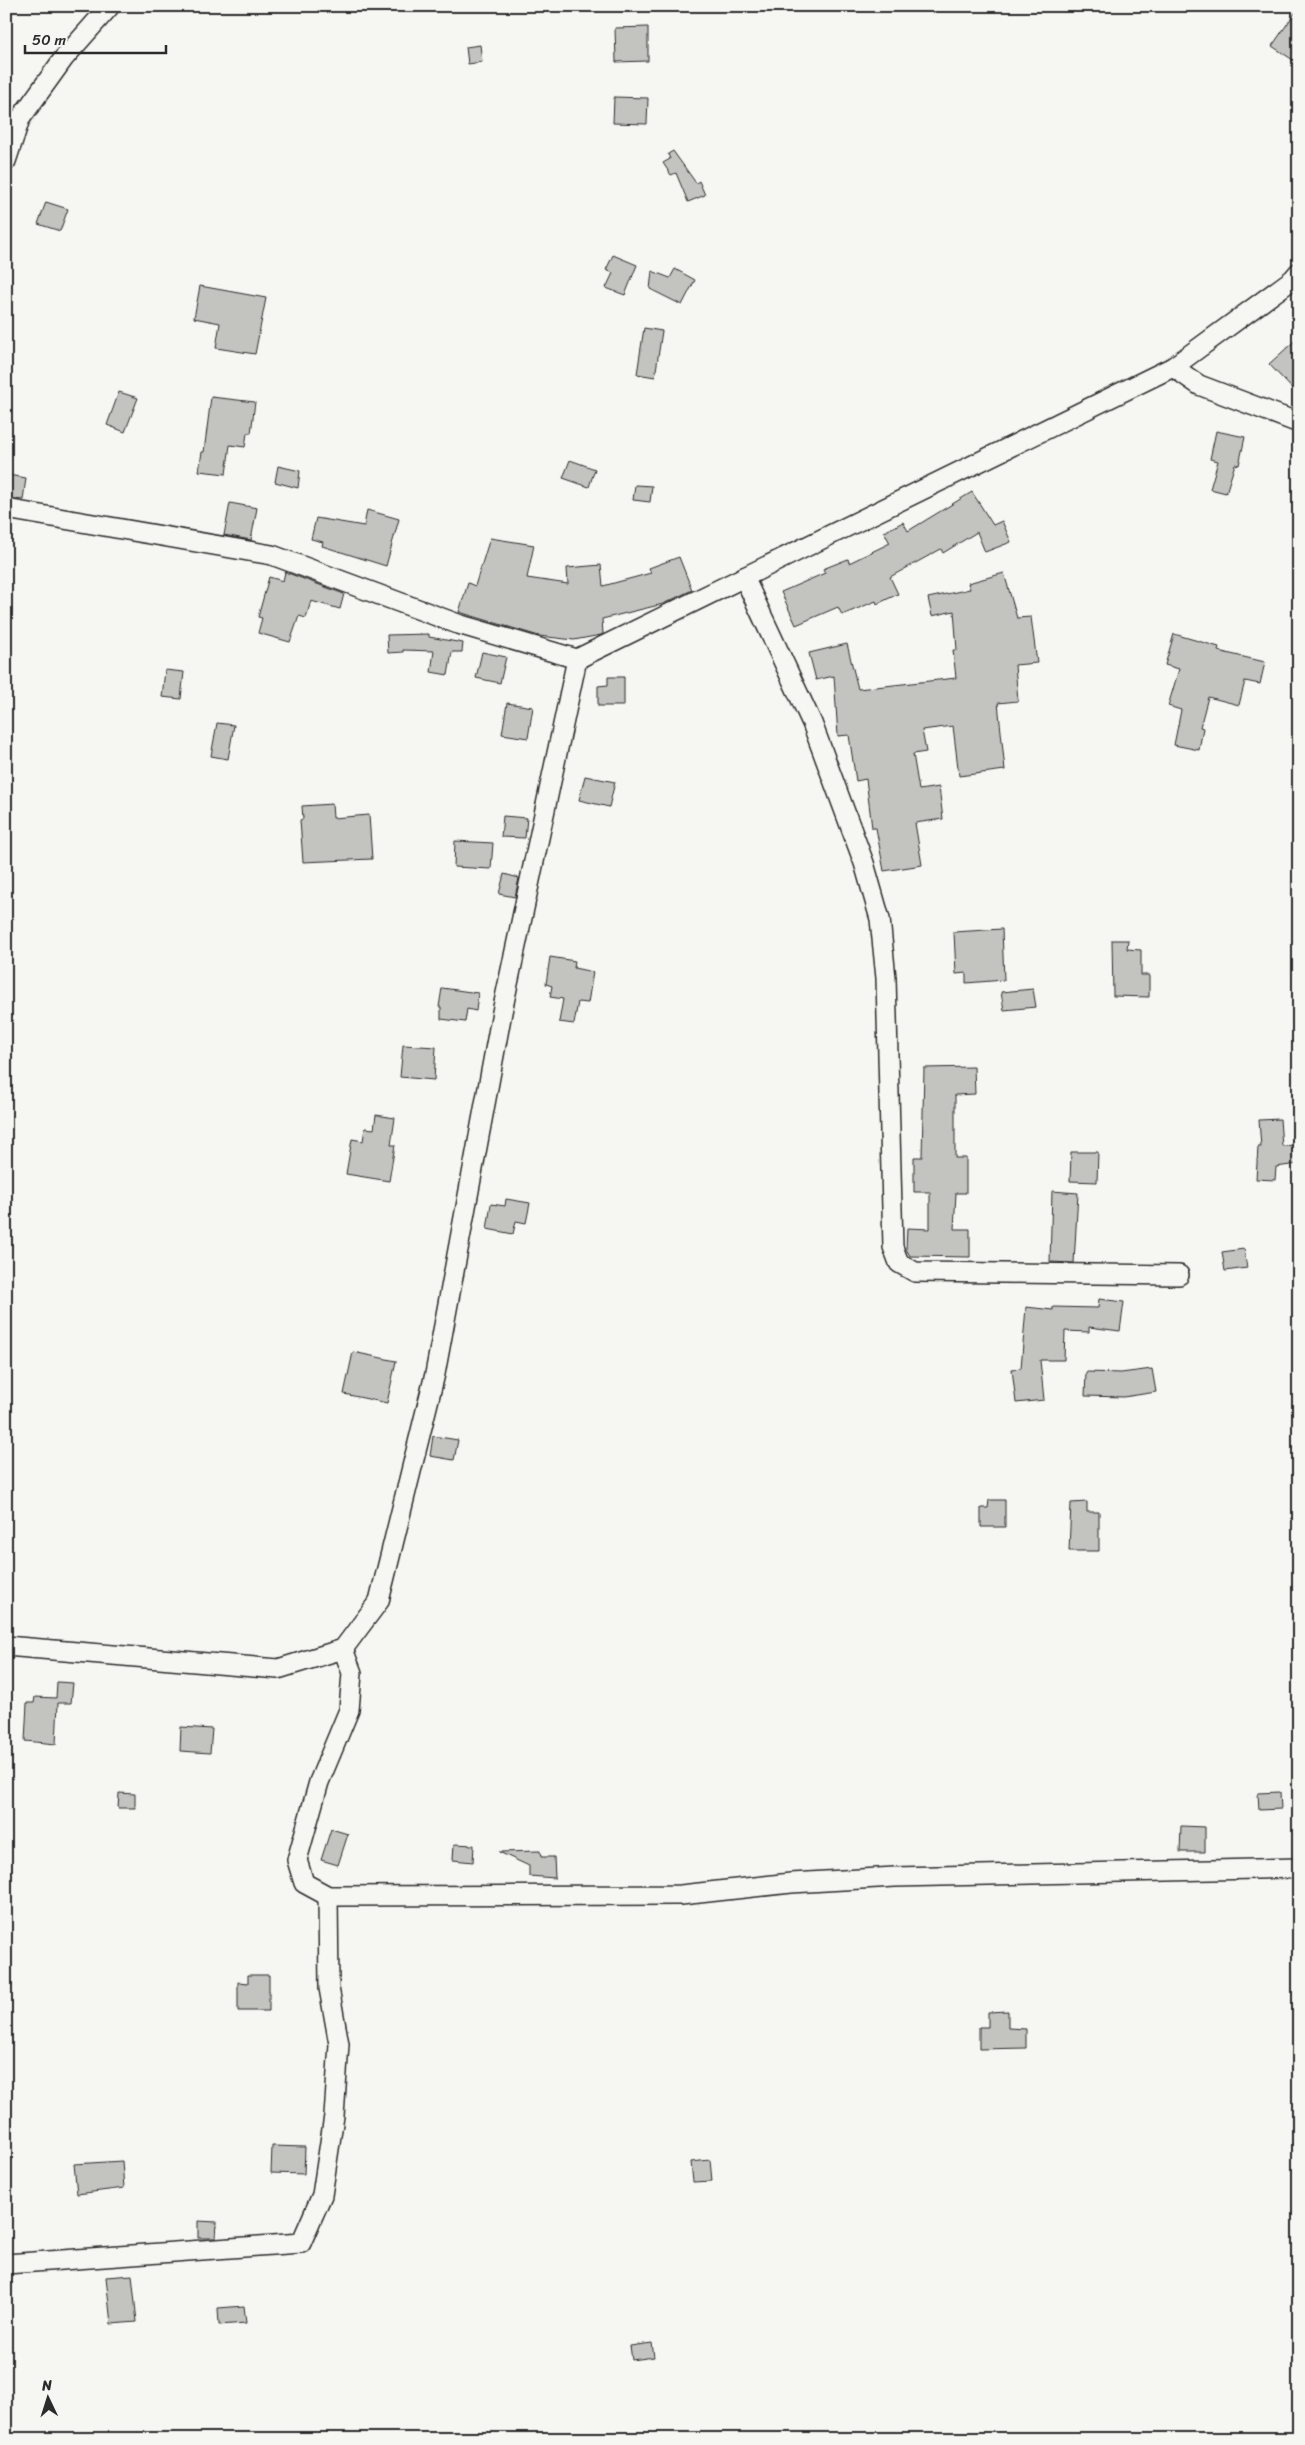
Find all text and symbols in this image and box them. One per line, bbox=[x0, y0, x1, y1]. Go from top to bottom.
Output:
scale bar bbox=[25, 22, 166, 54]
text: 50 m bbox=[32, 27, 67, 53]
north arrow bbox=[22, 2372, 72, 2422]
text: N bbox=[40, 2373, 53, 2398]

